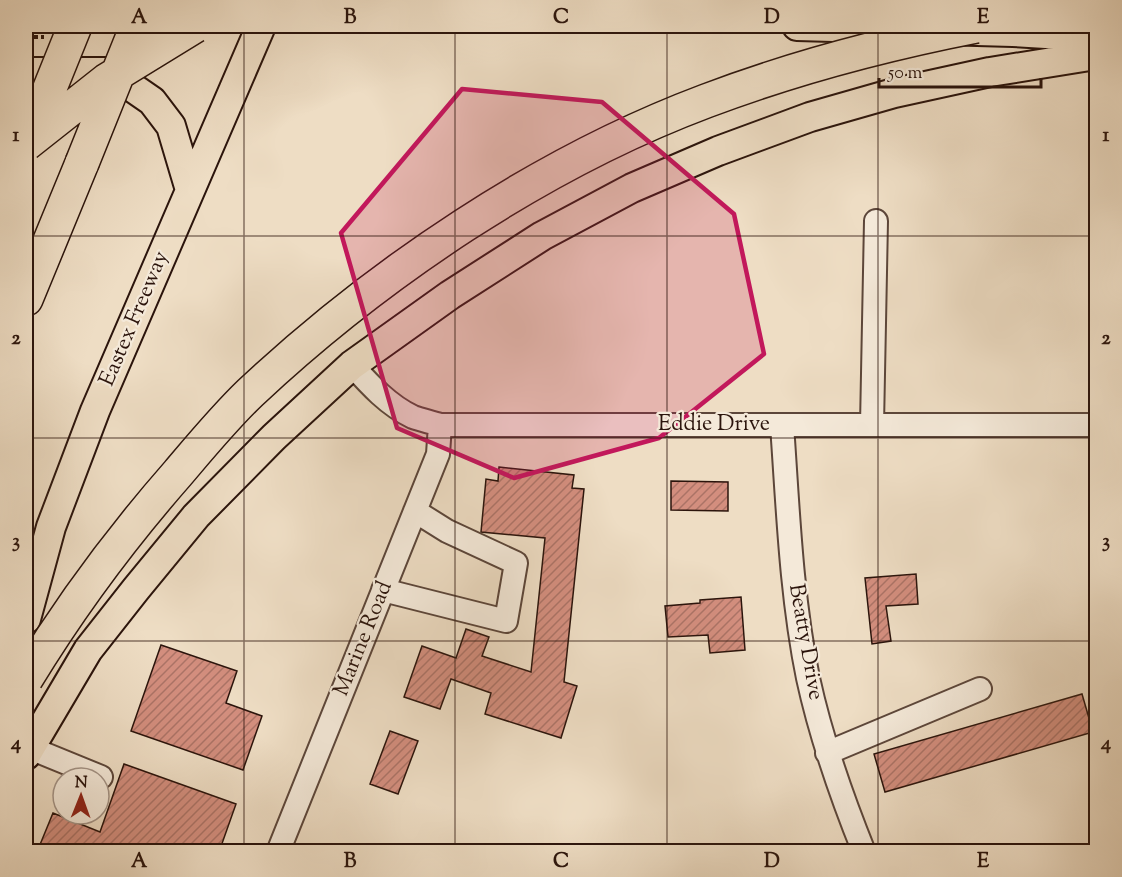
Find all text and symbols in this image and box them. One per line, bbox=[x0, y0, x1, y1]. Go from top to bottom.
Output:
text: A bbox=[131, 4, 148, 33]
text: B bbox=[344, 4, 357, 33]
text: C bbox=[553, 4, 569, 33]
text: D bbox=[764, 4, 780, 33]
text: E bbox=[977, 4, 990, 33]
scale bar bbox=[879, 51, 1041, 89]
text: 50 m bbox=[887, 61, 923, 87]
text: 1 bbox=[13, 122, 20, 151]
text: 1 bbox=[1103, 122, 1110, 151]
street label: Eastex Freeway bbox=[92, 246, 178, 391]
text: 2 bbox=[11, 325, 21, 354]
text: 2 bbox=[1101, 325, 1111, 354]
street label: Eddie Drive bbox=[658, 409, 770, 441]
text: 3 bbox=[12, 528, 20, 557]
text: 3 bbox=[1102, 528, 1110, 557]
street label: Marine Road bbox=[326, 577, 402, 701]
street label: Beatty Drive bbox=[779, 581, 831, 703]
text: 4 bbox=[10, 730, 21, 759]
text: 4 bbox=[1100, 730, 1111, 759]
north arrow bbox=[51, 766, 111, 826]
text: N bbox=[75, 772, 88, 795]
text: A bbox=[131, 848, 148, 877]
text: B bbox=[344, 848, 357, 877]
text: C bbox=[553, 848, 569, 877]
text: D bbox=[764, 848, 780, 877]
text: E bbox=[977, 848, 990, 877]

